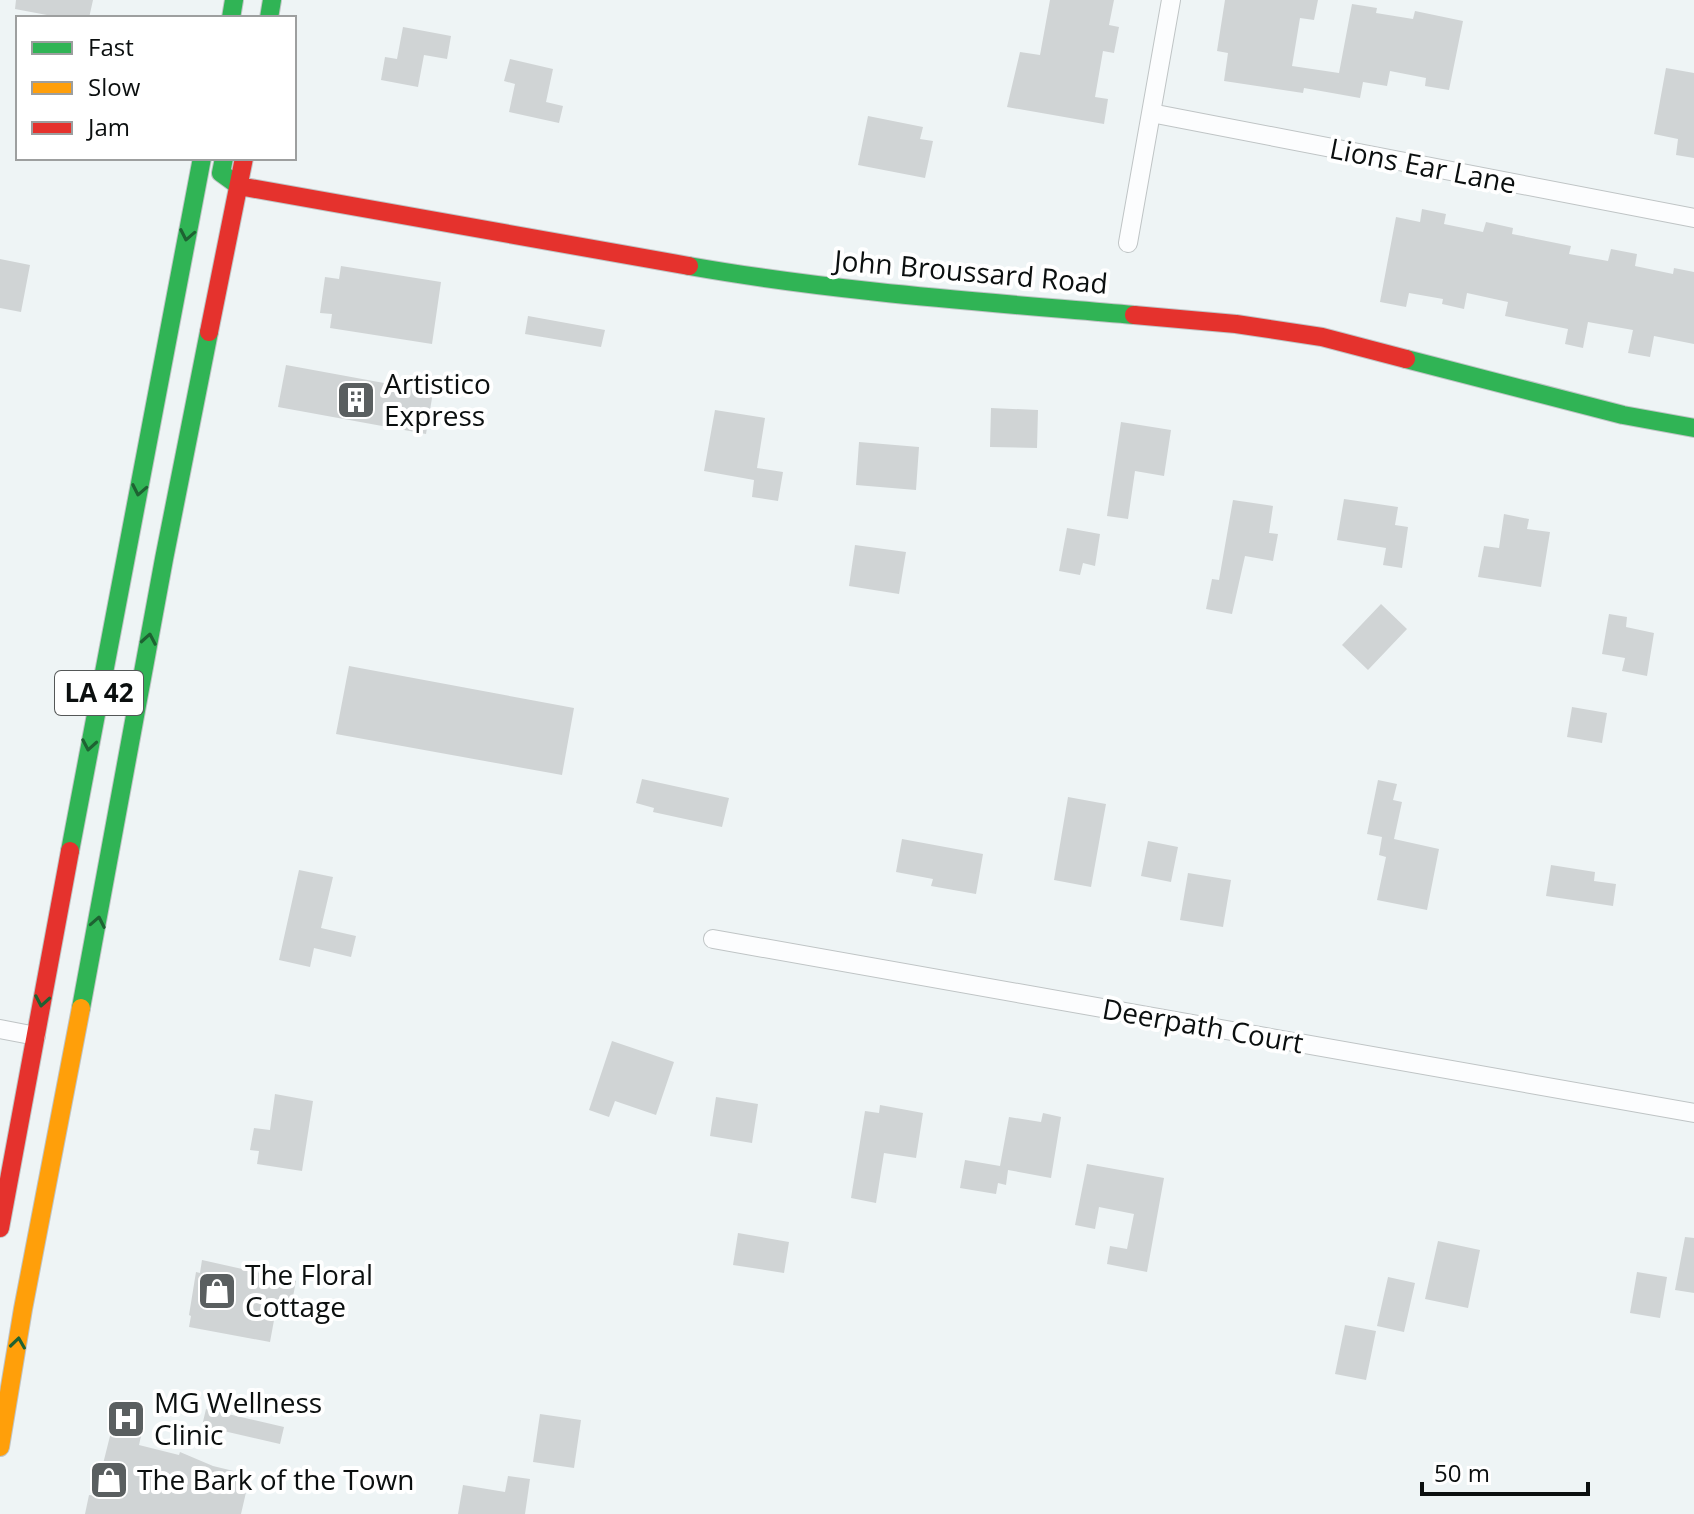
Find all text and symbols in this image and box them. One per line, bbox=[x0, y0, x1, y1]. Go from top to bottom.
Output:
legend bbox=[16, 16, 296, 160]
text: Fast bbox=[88, 30, 134, 63]
text: Slow bbox=[88, 70, 141, 103]
text: Jam bbox=[86, 110, 130, 143]
street label: Lions Ear Lane bbox=[1327, 128, 1520, 202]
one-way arrow bbox=[180, 228, 197, 241]
street label: John Broussard Road bbox=[830, 240, 1109, 302]
place label: Artistico Express bbox=[384, 364, 491, 434]
building icon: Artistico Express bbox=[335, 379, 377, 421]
one-way arrow bbox=[131, 483, 148, 497]
one-way arrow bbox=[140, 632, 157, 646]
road number: LA 42 bbox=[55, 671, 143, 715]
one-way arrow bbox=[82, 738, 99, 752]
one-way arrow bbox=[89, 916, 106, 929]
street label: Deerpath Court bbox=[1100, 989, 1307, 1061]
one-way arrow bbox=[35, 994, 52, 1008]
place label: The Floral Cottage bbox=[245, 1255, 373, 1325]
shop icon: The Floral Cottage bbox=[196, 1270, 238, 1312]
one-way arrow bbox=[9, 1336, 26, 1350]
place label: MG Wellness Clinic bbox=[154, 1383, 322, 1453]
hospital icon: MG Wellness Clinic bbox=[105, 1398, 147, 1440]
scale bar bbox=[1422, 1446, 1588, 1496]
text: 50 m bbox=[1434, 1456, 1490, 1489]
shop icon: The Bark of the Town bbox=[88, 1459, 130, 1501]
place label: The Bark of the Town bbox=[137, 1460, 414, 1498]

